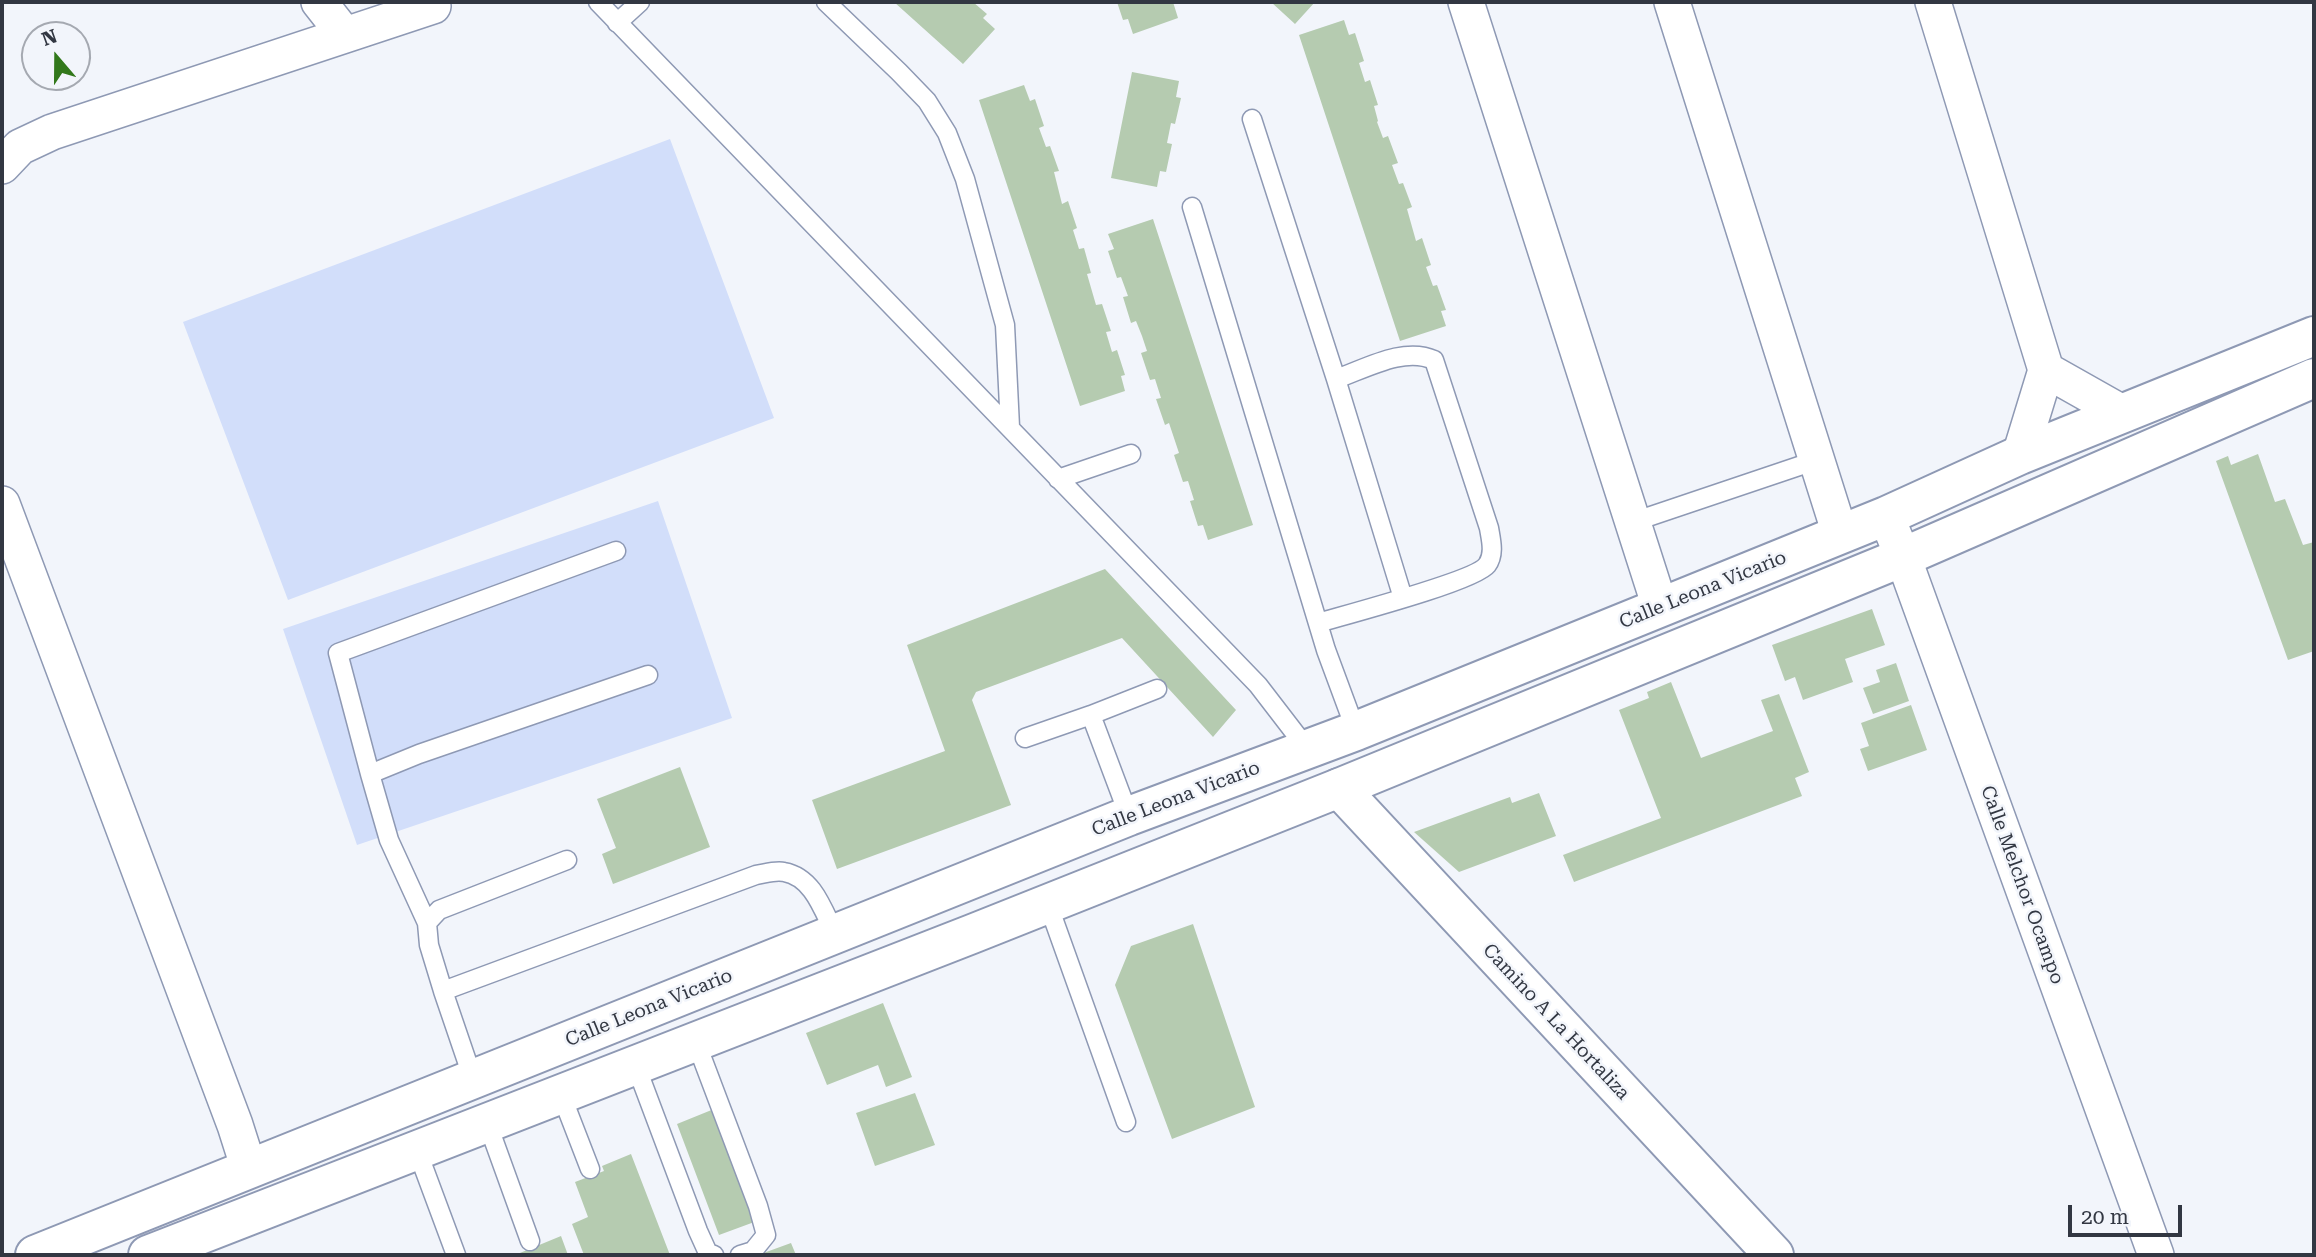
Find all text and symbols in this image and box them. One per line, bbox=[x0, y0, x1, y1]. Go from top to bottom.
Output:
north arrow bbox=[21, 21, 91, 91]
text: N bbox=[39, 24, 60, 51]
street label: Calle Leona Vicario bbox=[1616, 546, 1790, 634]
street label: Calle Leona Vicario bbox=[1089, 756, 1263, 842]
street label: Calle Melchor Ocampo bbox=[1975, 783, 2069, 987]
street label: Camino A La Hortaliza bbox=[1478, 939, 1634, 1105]
street label: Calle Leona Vicario bbox=[562, 964, 736, 1052]
scale bar bbox=[2071, 1190, 2185, 1234]
text: 20 m bbox=[2081, 1205, 2129, 1229]

